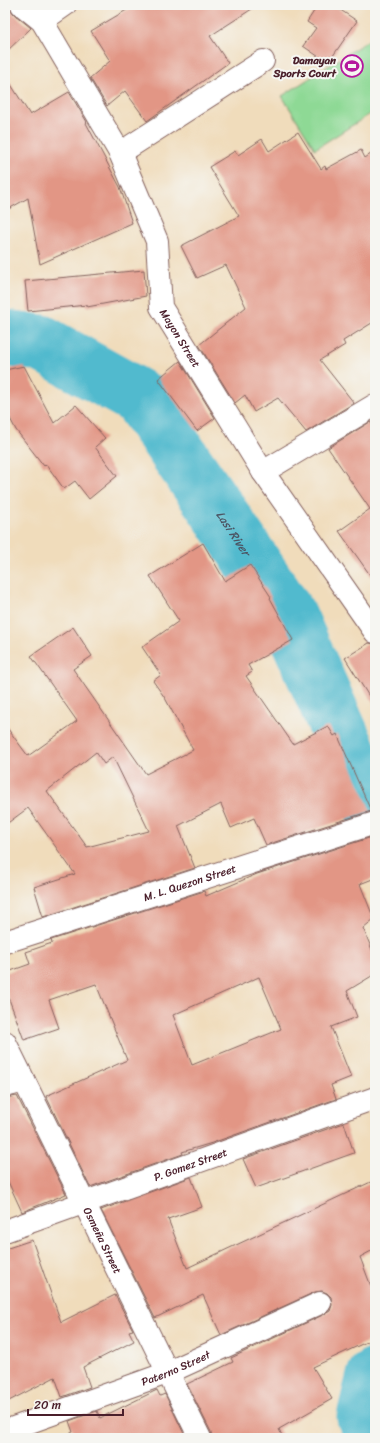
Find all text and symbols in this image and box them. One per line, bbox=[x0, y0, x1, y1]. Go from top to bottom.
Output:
place label: Damayan Sports Court bbox=[273, 51, 338, 83]
sports icon: Damayan Sports Court bbox=[339, 53, 365, 79]
street label: Mayon Street bbox=[155, 305, 206, 371]
water label: Lasi River bbox=[210, 506, 258, 562]
street label: M. L. Quezon Street bbox=[141, 859, 239, 906]
street label: P. Gomez Street bbox=[151, 1142, 230, 1186]
street label: Osmeña Street bbox=[78, 1204, 127, 1277]
street label: Paterno Street bbox=[139, 1345, 214, 1391]
scale bar bbox=[28, 1391, 123, 1417]
text: 20 m bbox=[34, 1394, 61, 1416]

